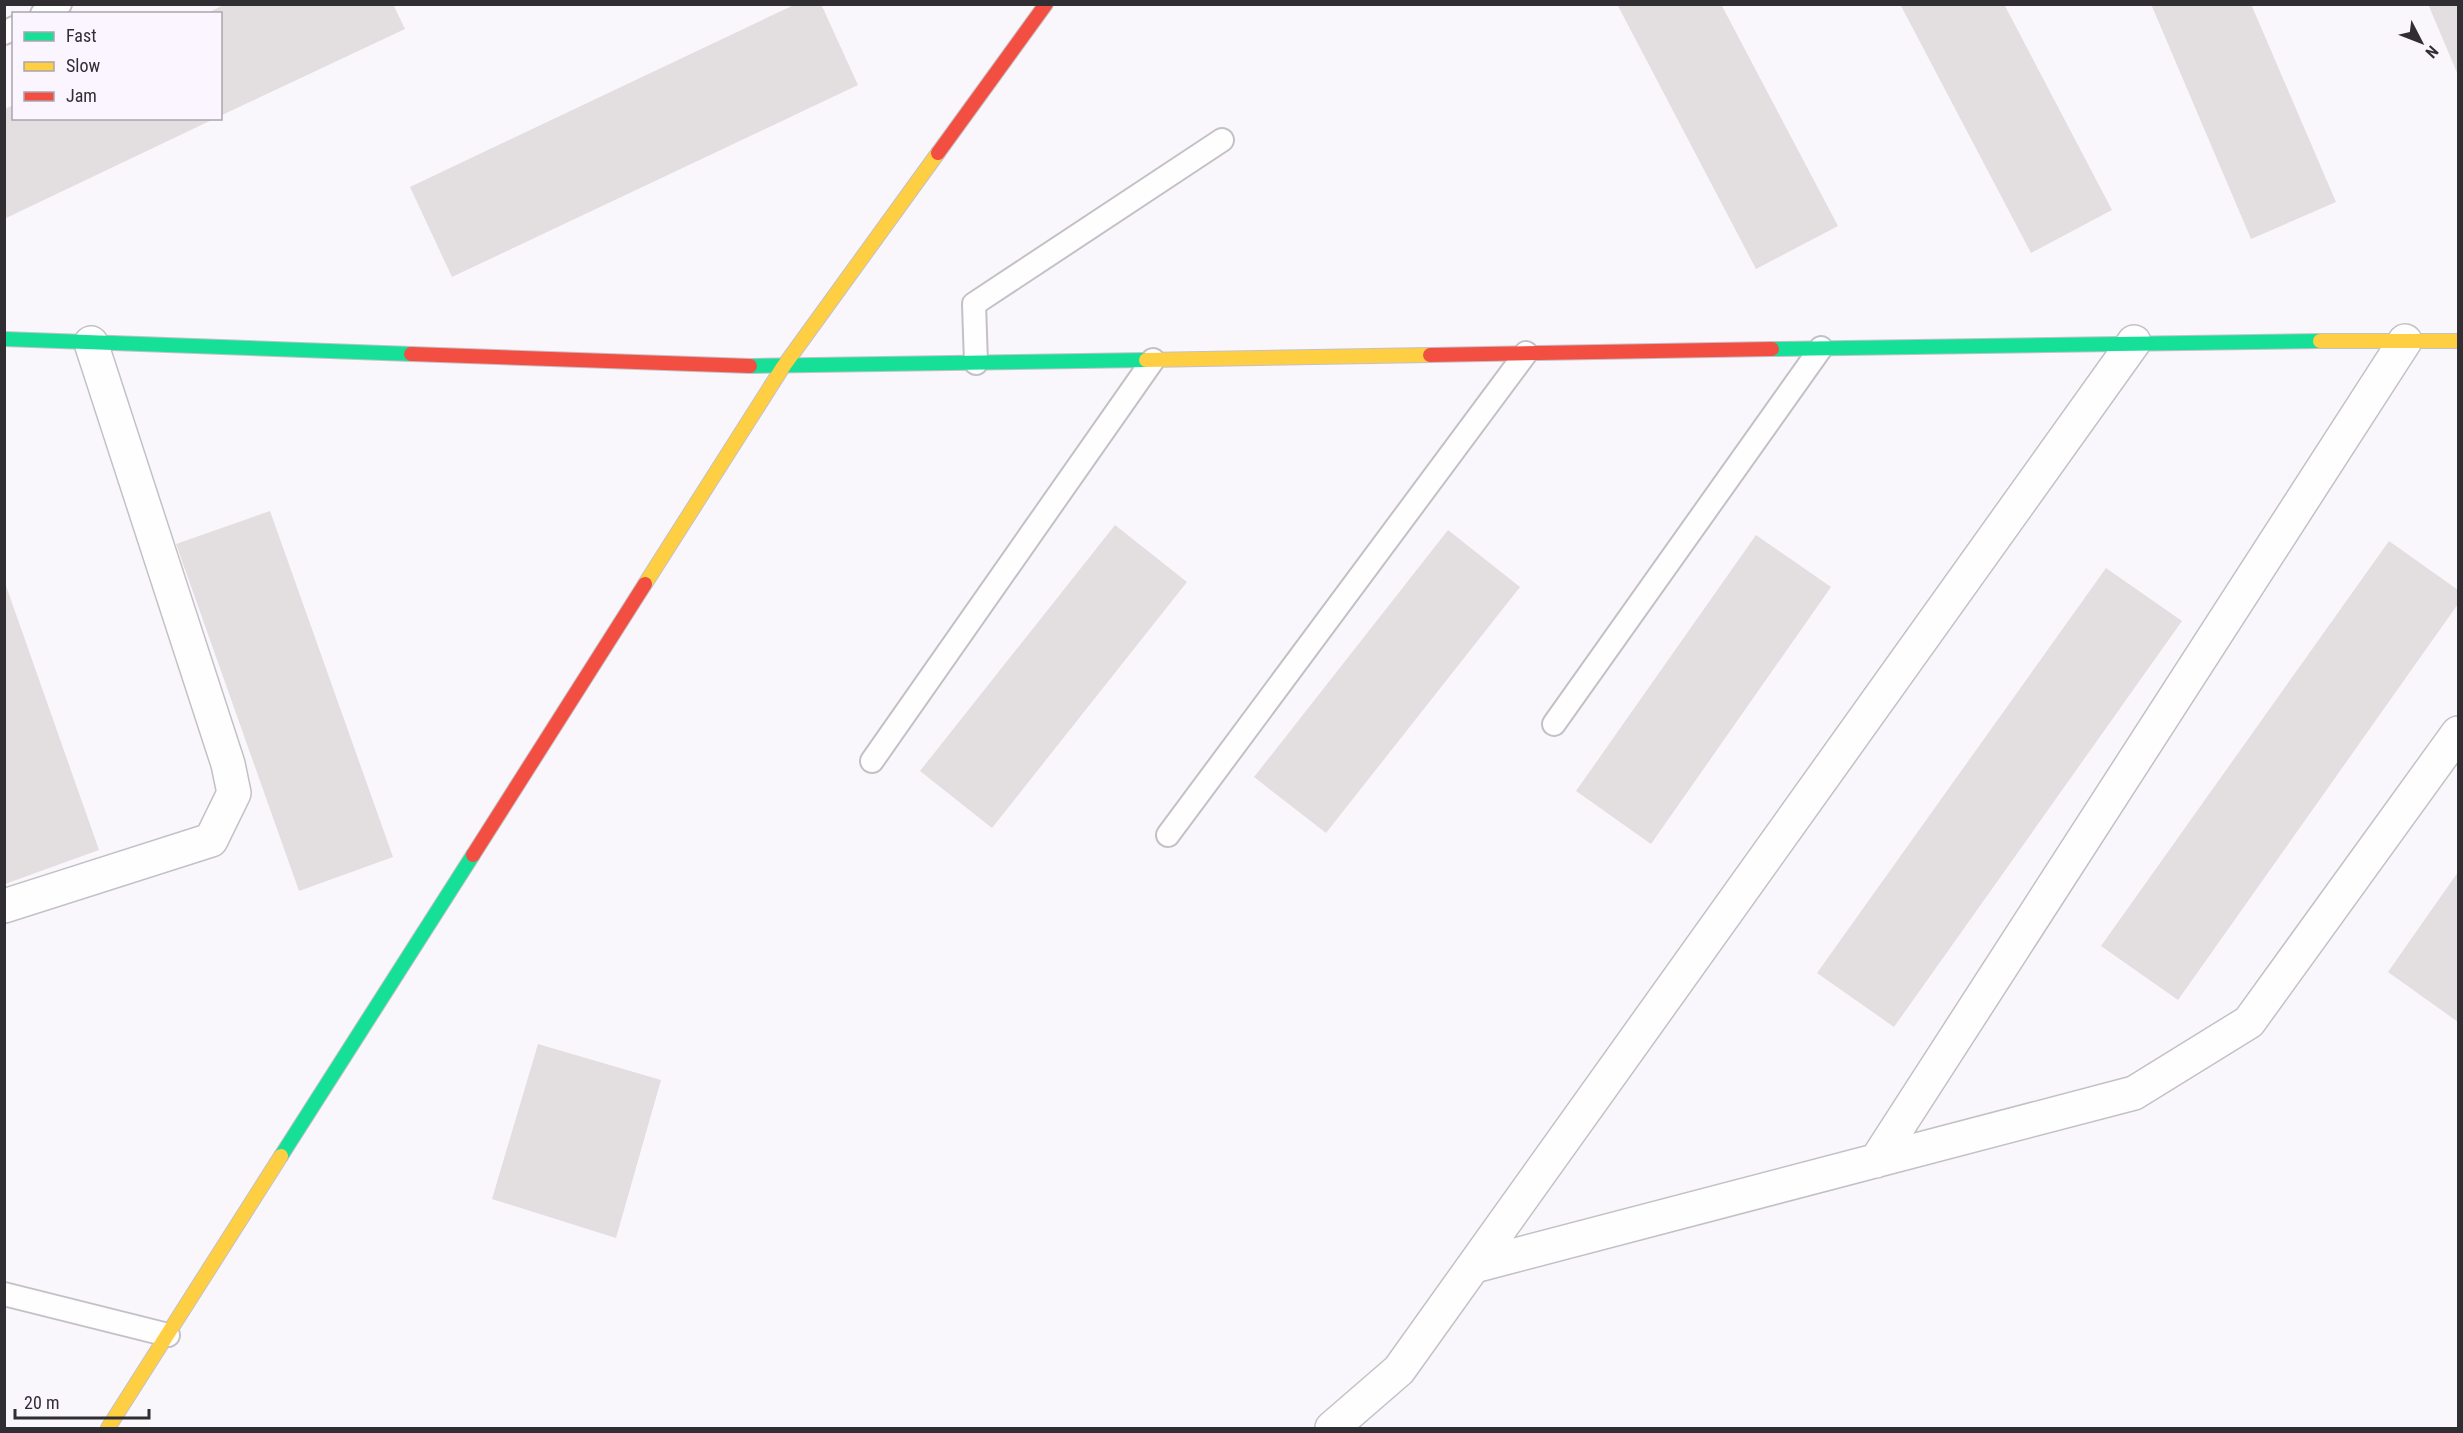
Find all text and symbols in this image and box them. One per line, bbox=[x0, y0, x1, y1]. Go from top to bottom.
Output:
legend bbox=[12, 12, 222, 120]
north arrow bbox=[2391, 12, 2451, 72]
text: Fast bbox=[66, 25, 97, 46]
text: N bbox=[2421, 42, 2442, 62]
text: Slow bbox=[66, 55, 101, 76]
text: Jam bbox=[66, 85, 97, 106]
scale bar bbox=[15, 1382, 148, 1420]
text: 20 m bbox=[24, 1392, 59, 1413]

